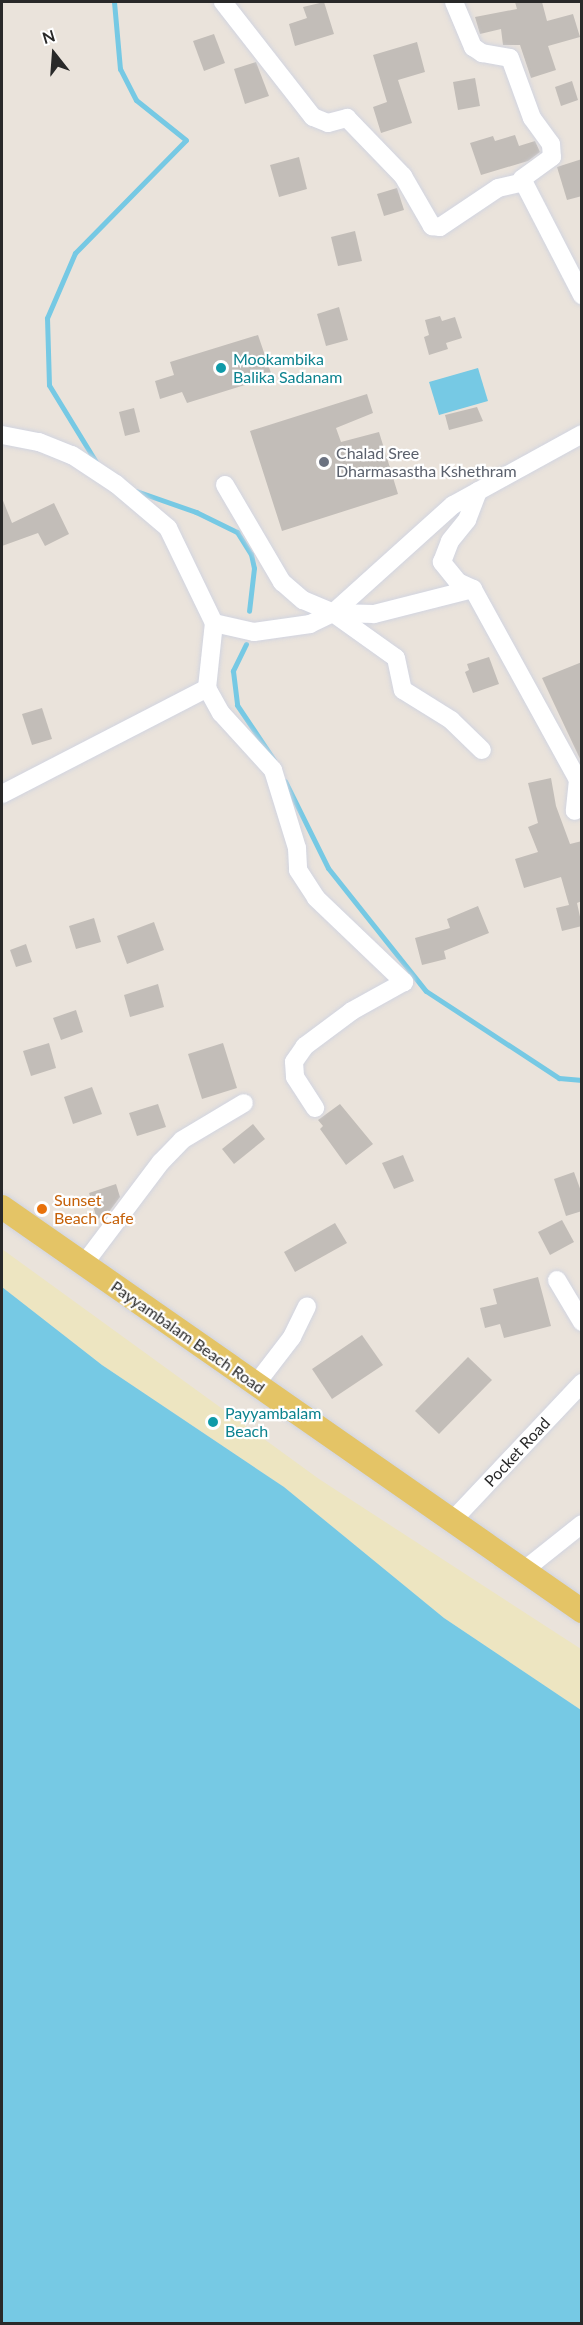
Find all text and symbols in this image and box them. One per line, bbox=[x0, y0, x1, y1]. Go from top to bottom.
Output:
north arrow bbox=[24, 24, 84, 84]
text: N bbox=[40, 25, 57, 47]
place label: Mookambika Balika Sadanam bbox=[233, 349, 342, 387]
marker: Mookambika Balika Sadanam bbox=[214, 361, 228, 375]
place label: Chalad Sree Dharmasastha Kshethram bbox=[336, 443, 517, 481]
marker: Chalad Sree Dharmasastha Kshethram bbox=[317, 455, 331, 469]
place label: Sunset Beach Cafe bbox=[54, 1190, 134, 1228]
marker: Sunset Beach Cafe bbox=[35, 1202, 49, 1216]
street label: Payyambalam Beach Road bbox=[107, 1277, 269, 1397]
place label: Payyambalam Beach bbox=[225, 1403, 321, 1441]
street label: Pocket Road bbox=[480, 1414, 554, 1490]
marker: Payyambalam Beach bbox=[206, 1415, 220, 1429]

